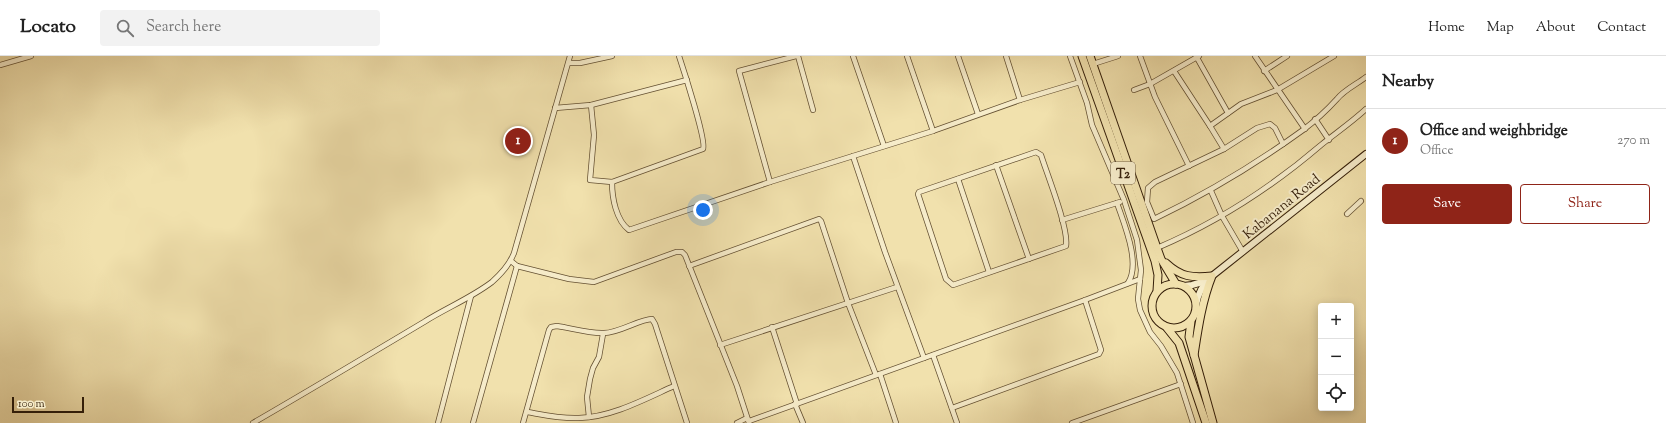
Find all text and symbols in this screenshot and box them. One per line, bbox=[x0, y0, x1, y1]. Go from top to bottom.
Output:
search box bbox=[100, 10, 380, 46]
text: Locato bbox=[20, 14, 76, 41]
icon: search bbox=[114, 17, 136, 39]
text: Search here bbox=[146, 17, 221, 38]
text: Home bbox=[1428, 18, 1465, 38]
text: Map bbox=[1487, 18, 1514, 38]
text: About bbox=[1536, 18, 1575, 38]
text: Contact bbox=[1597, 18, 1646, 38]
text: Nearby bbox=[1382, 70, 1434, 94]
text: Office and weighbridge bbox=[1420, 121, 1568, 142]
pin: 1 bbox=[505, 126, 531, 156]
text: 1 bbox=[1393, 132, 1397, 150]
text: 270 m bbox=[1617, 132, 1650, 150]
text: Office bbox=[1420, 142, 1453, 160]
road number: T2 bbox=[1111, 162, 1135, 184]
street label: Kabanana Road bbox=[1239, 170, 1325, 245]
button: Save bbox=[1382, 184, 1512, 224]
button: Share bbox=[1520, 184, 1650, 224]
your location bbox=[693, 200, 713, 220]
map controls bbox=[1318, 303, 1354, 411]
button: + bbox=[1318, 303, 1354, 339]
button: − bbox=[1318, 339, 1354, 375]
button: locate bbox=[1318, 375, 1354, 411]
scale bar bbox=[12, 395, 84, 414]
text: 100 m bbox=[18, 396, 45, 412]

